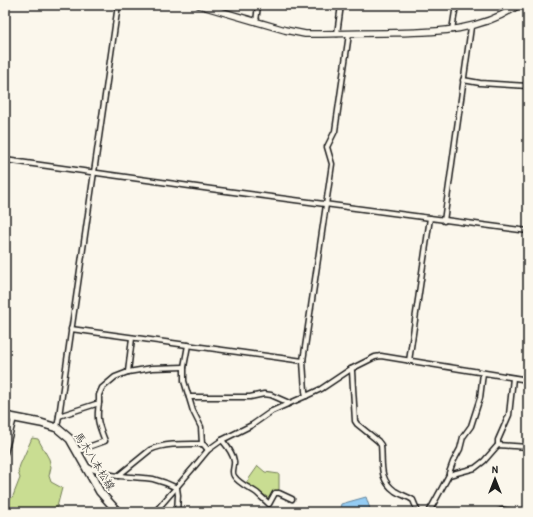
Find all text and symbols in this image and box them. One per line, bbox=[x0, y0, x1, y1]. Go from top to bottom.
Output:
street label: 馬木八本松線 bbox=[72, 429, 118, 493]
north arrow bbox=[475, 459, 515, 499]
text: N bbox=[492, 462, 498, 476]

